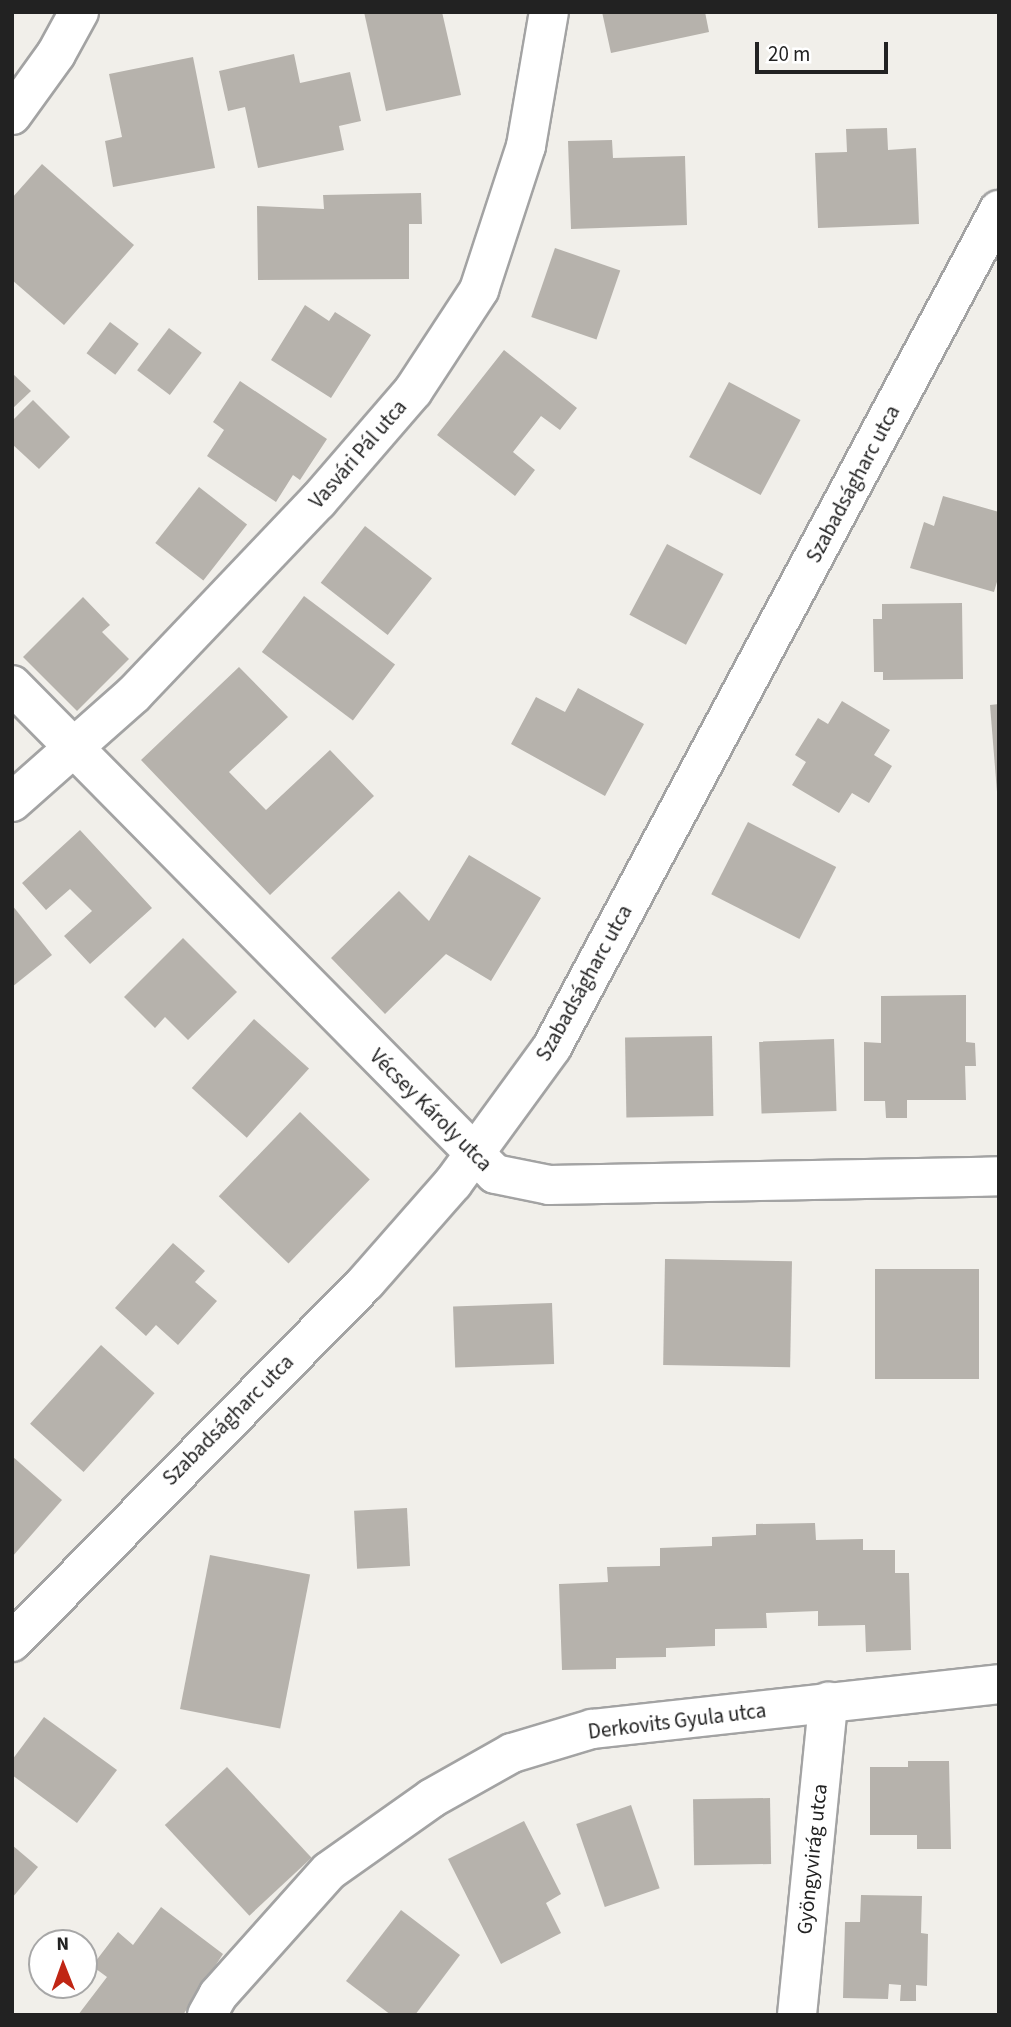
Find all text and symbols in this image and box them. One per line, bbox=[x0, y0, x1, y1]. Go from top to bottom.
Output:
scale bar bbox=[759, 28, 892, 72]
text: 20 m bbox=[768, 39, 810, 69]
street label: Vasvári Pál utca bbox=[304, 395, 412, 513]
street label: Szabadságharc utca bbox=[801, 401, 905, 567]
street label: Szabadságharc utca bbox=[531, 900, 637, 1066]
street label: Vécsey Károly utca bbox=[365, 1044, 497, 1176]
street label: Szabadságharc utca bbox=[157, 1349, 299, 1491]
street label: Derkovits Gyula utca bbox=[586, 1698, 768, 1744]
street label: Gyöngyvirág utca bbox=[792, 1782, 832, 1936]
north arrow bbox=[28, 1929, 98, 1999]
text: N bbox=[56, 1931, 69, 1958]

